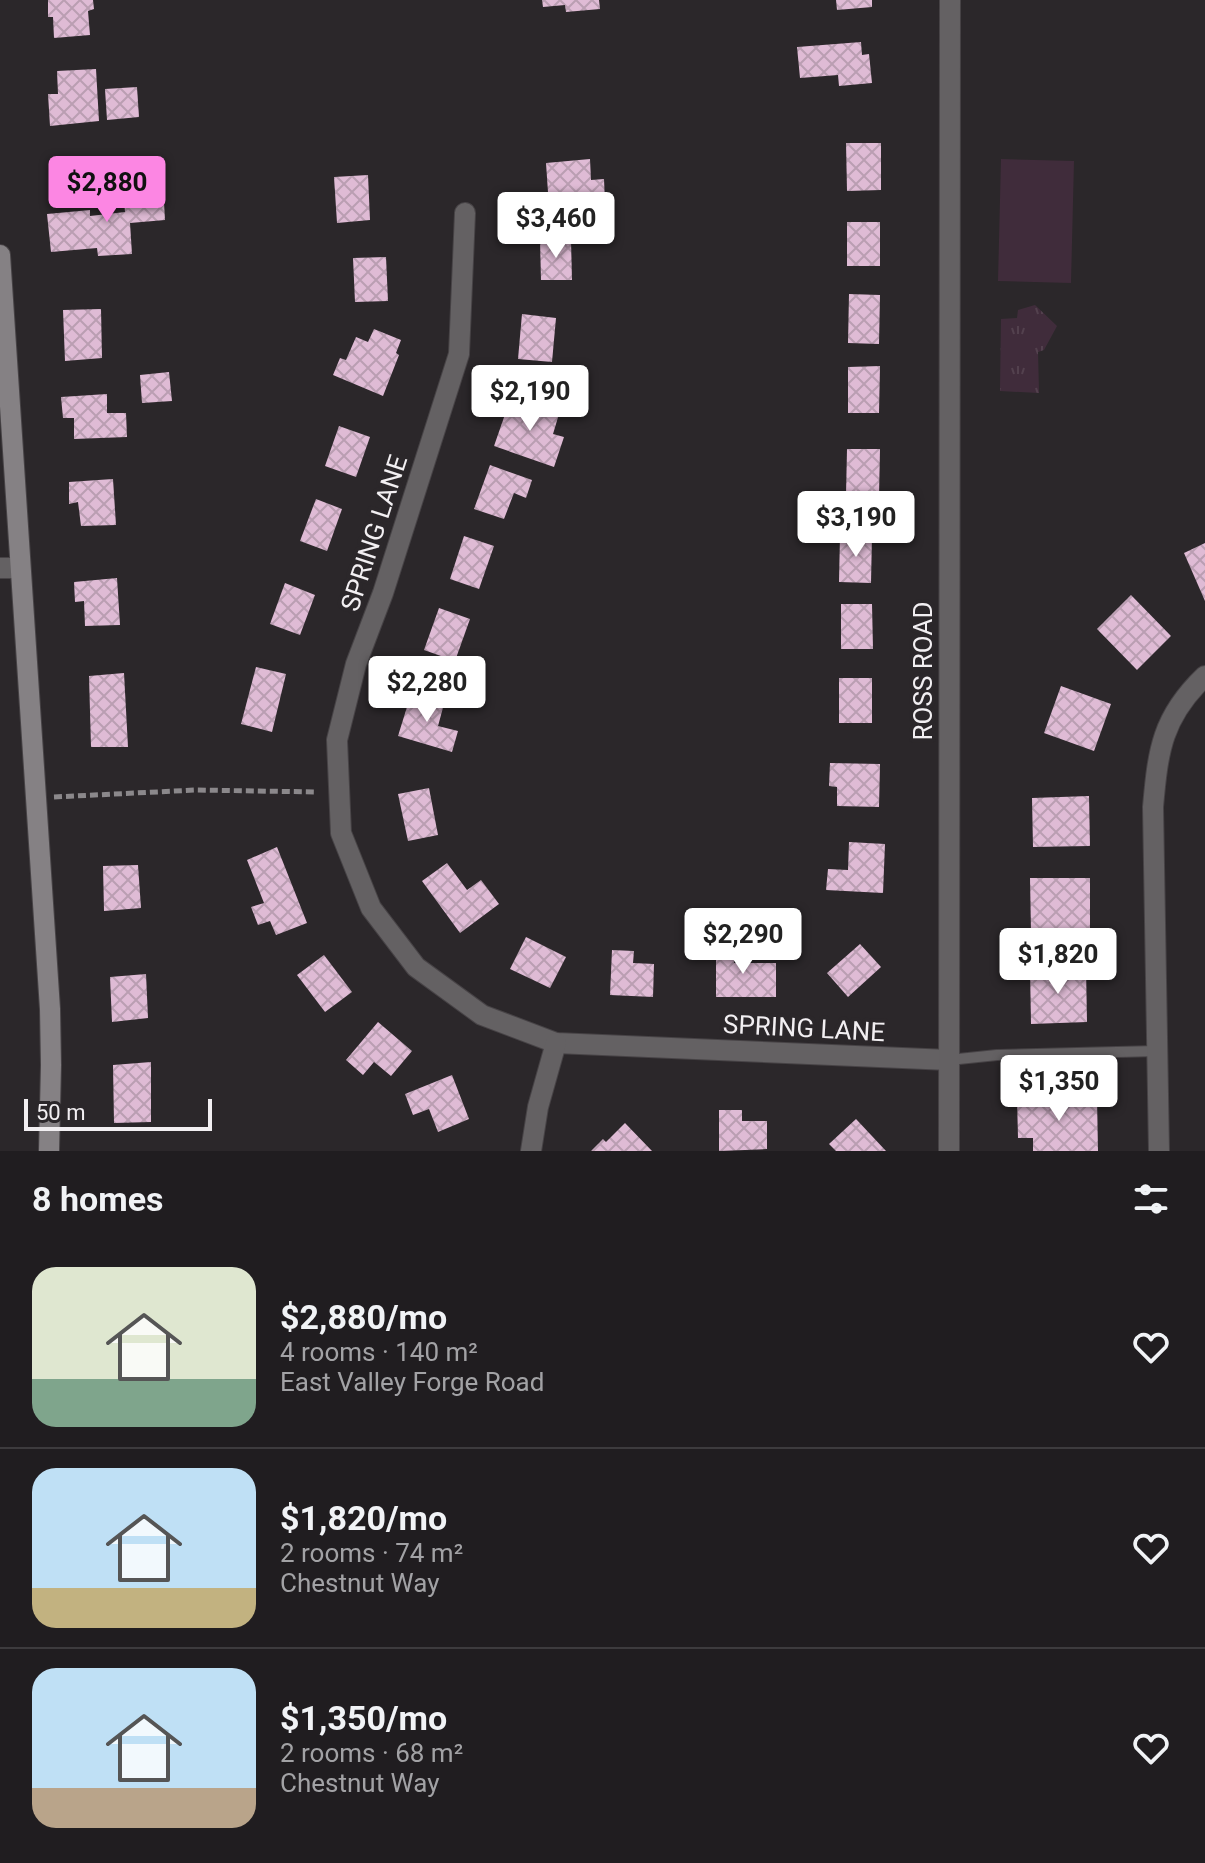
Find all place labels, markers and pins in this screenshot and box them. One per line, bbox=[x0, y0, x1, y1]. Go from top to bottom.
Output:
pin: $2,880 bbox=[42, 156, 172, 224]
pin: $3,460 bbox=[491, 192, 621, 260]
pin: $2,190 bbox=[465, 365, 595, 433]
pin: $3,190 bbox=[791, 491, 921, 559]
pin: $2,280 bbox=[362, 656, 492, 724]
pin: $2,290 bbox=[678, 908, 808, 976]
pin: $1,820 bbox=[993, 928, 1123, 996]
pin: $1,350 bbox=[994, 1055, 1124, 1123]

